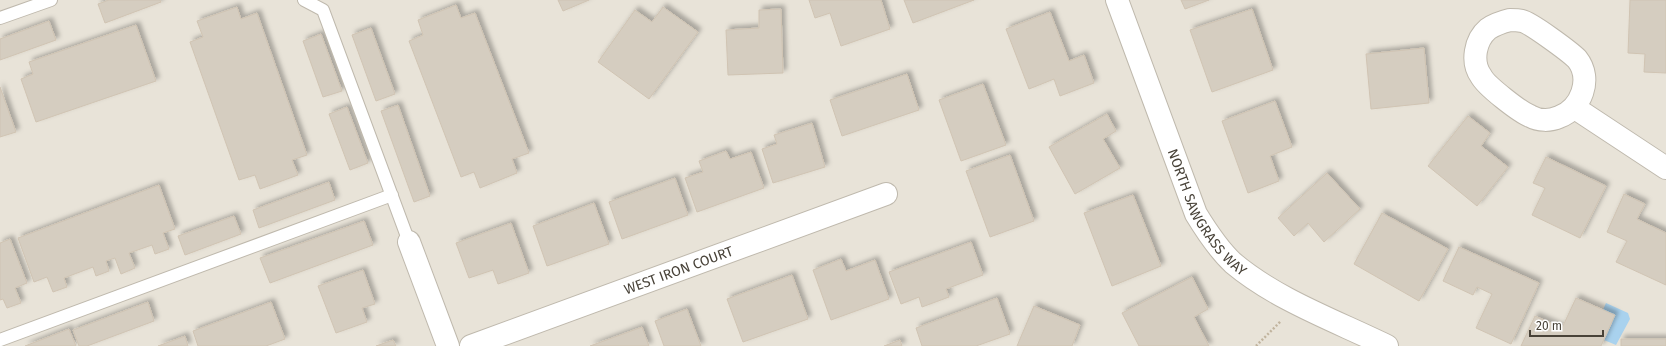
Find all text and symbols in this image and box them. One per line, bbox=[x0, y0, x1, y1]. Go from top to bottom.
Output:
street label: NORTH SAWGRASS WAY bbox=[1164, 146, 1250, 280]
street label: WEST IRON COURT bbox=[622, 242, 736, 298]
scale bar bbox=[1530, 312, 1603, 338]
text: 20 m bbox=[1536, 319, 1562, 333]

